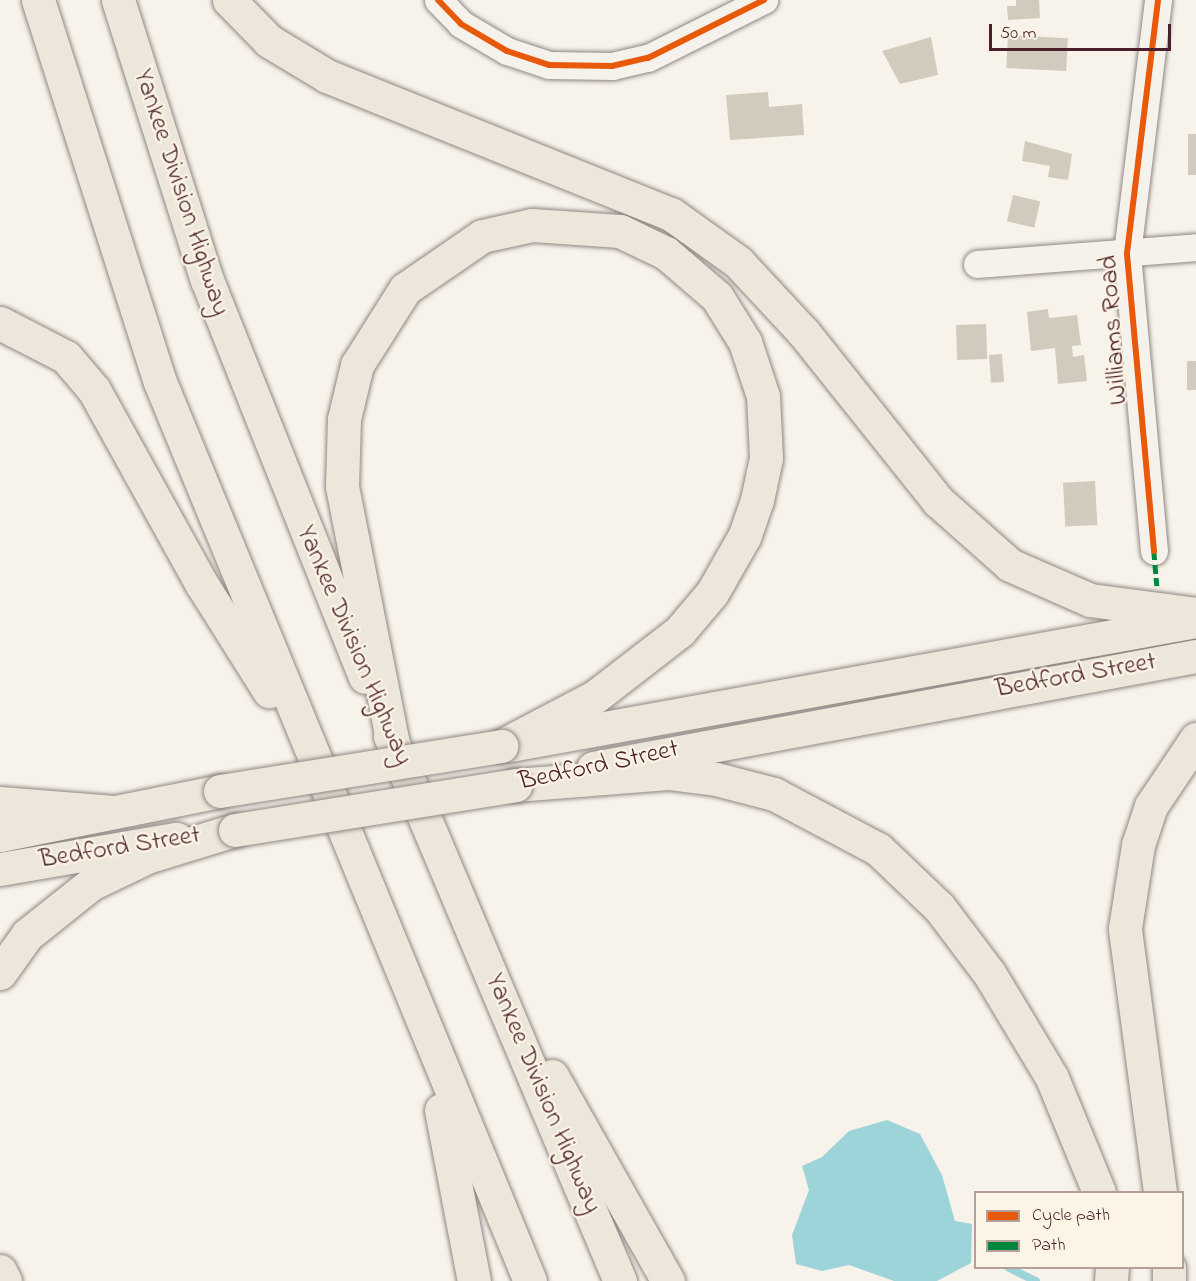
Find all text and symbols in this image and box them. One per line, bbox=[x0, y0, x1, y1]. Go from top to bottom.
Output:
scale bar bbox=[992, 12, 1174, 50]
text: 50 m bbox=[1000, 21, 1037, 47]
street label: Yankee Division Highway bbox=[125, 66, 235, 320]
street label: Williams Road bbox=[1094, 254, 1136, 406]
street label: Yankee Division Highway bbox=[288, 521, 418, 771]
street label: Bedford Street bbox=[993, 648, 1159, 706]
street label: Bedford Street bbox=[516, 735, 682, 799]
street label: Bedford Street bbox=[37, 821, 203, 877]
street label: Yankee Division Highway bbox=[477, 969, 607, 1219]
legend bbox=[974, 1191, 1184, 1269]
text: Cycle path bbox=[1032, 1203, 1110, 1229]
text: Path bbox=[1032, 1233, 1066, 1259]

